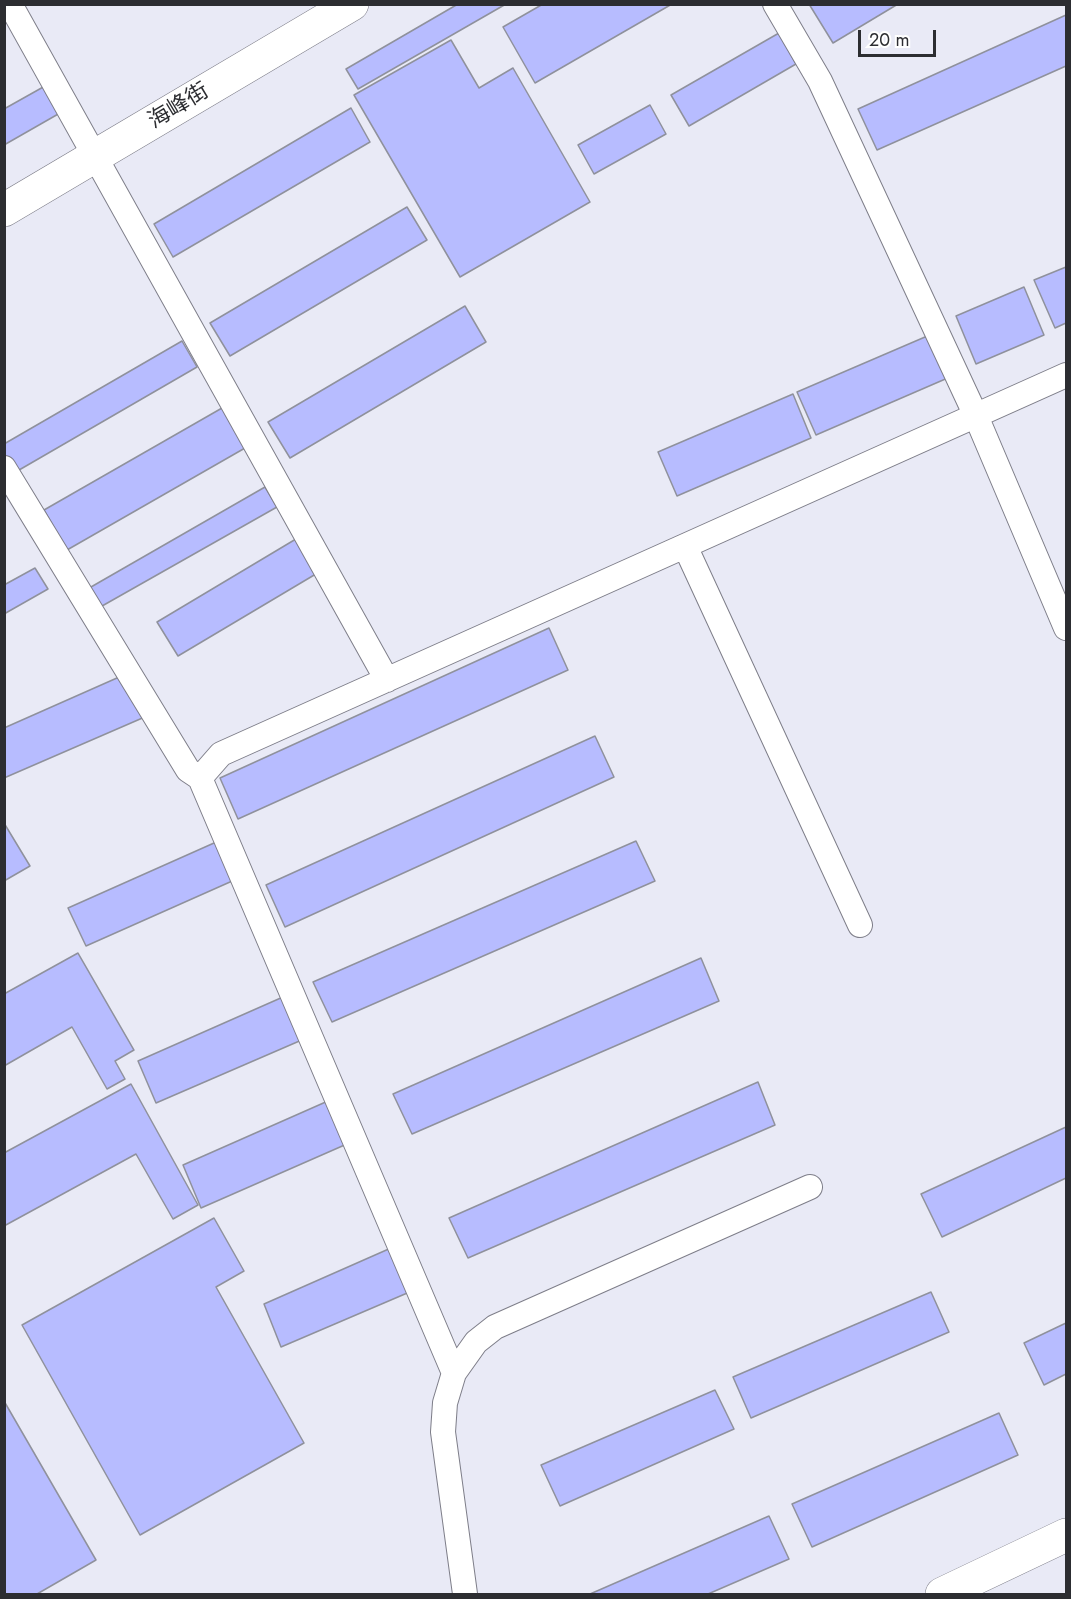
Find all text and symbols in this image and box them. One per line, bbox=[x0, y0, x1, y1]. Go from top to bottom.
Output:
scale bar bbox=[861, 18, 939, 56]
text: 20 m bbox=[869, 27, 909, 53]
street label: 海峰街 bbox=[144, 79, 214, 135]

